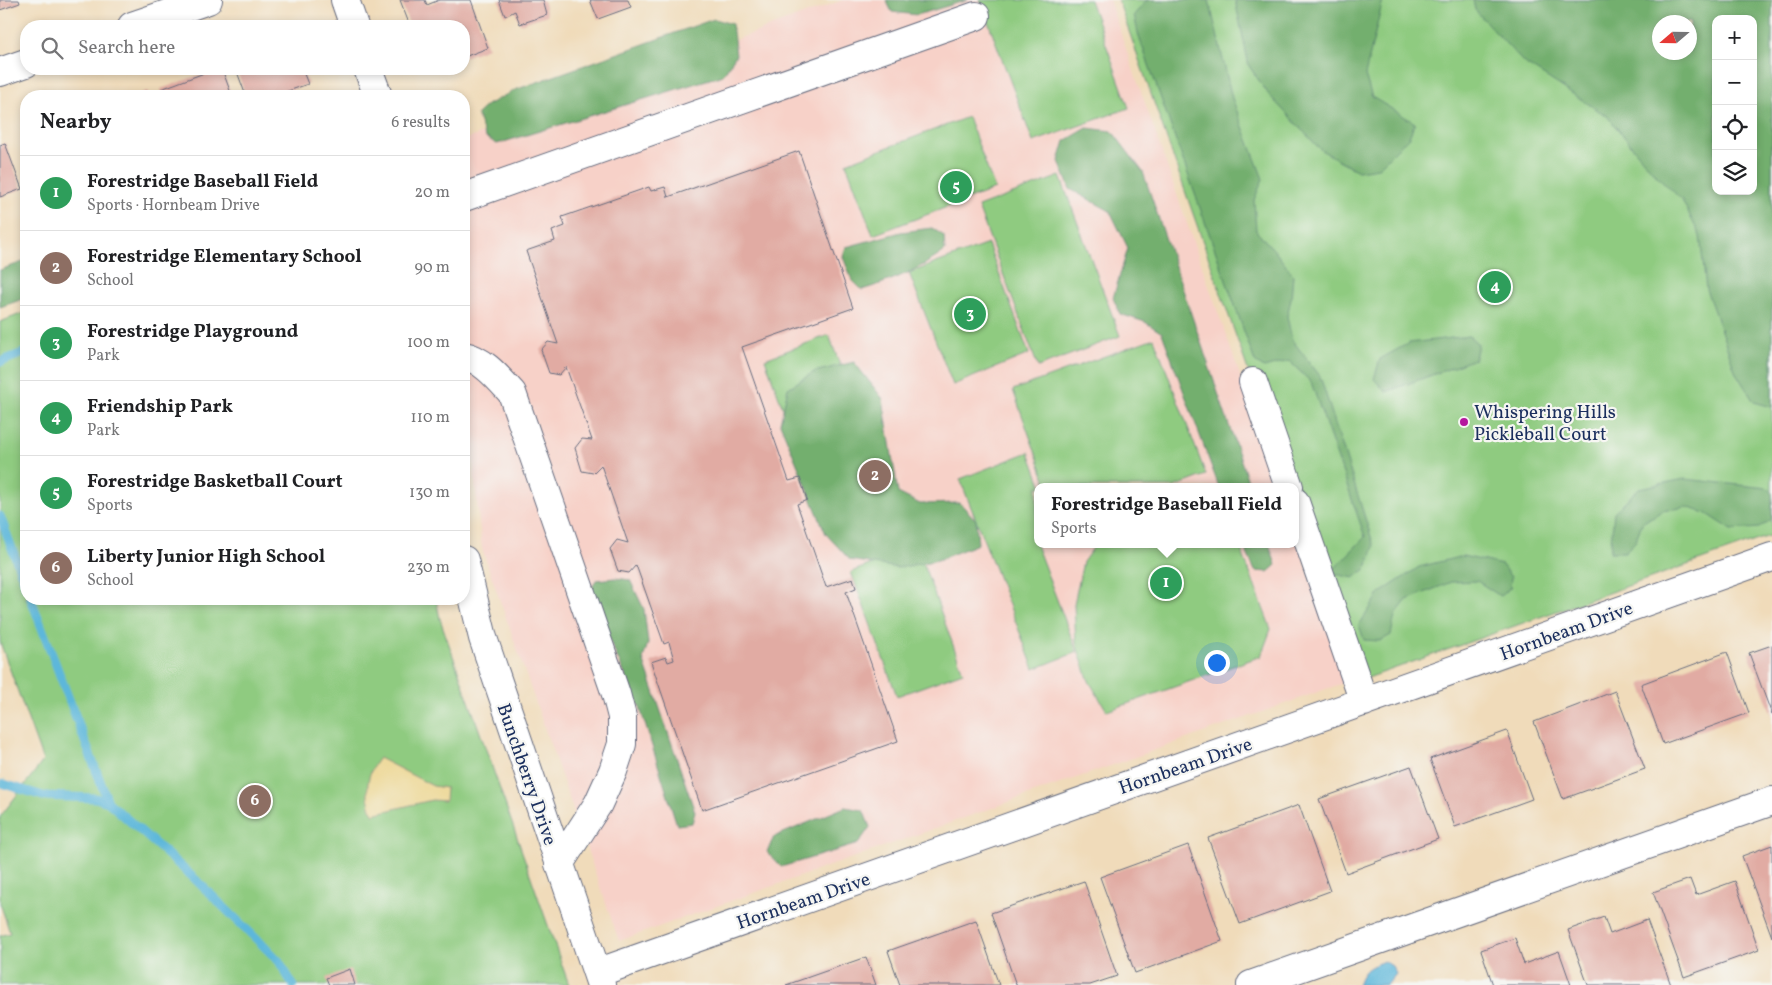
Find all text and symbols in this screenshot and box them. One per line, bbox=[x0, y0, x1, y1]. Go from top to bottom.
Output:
north arrow bbox=[1652, 15, 1697, 60]
map controls bbox=[1712, 15, 1757, 195]
button: + bbox=[1712, 15, 1757, 60]
search box bbox=[20, 20, 470, 75]
icon: search bbox=[38, 34, 66, 62]
text: Search here bbox=[78, 35, 175, 61]
button: − bbox=[1712, 60, 1757, 105]
button: locate bbox=[1712, 105, 1757, 150]
text: Nearby bbox=[40, 108, 111, 137]
text: 6 results bbox=[391, 112, 450, 134]
button: layers bbox=[1712, 150, 1757, 195]
pin: 5 bbox=[940, 168, 972, 206]
text: Forestridge Baseball Field bbox=[87, 169, 318, 195]
text: 1 bbox=[53, 182, 59, 204]
text: 20 m bbox=[415, 182, 450, 204]
text: Sports · Hornbeam Drive bbox=[87, 195, 260, 217]
text: Forestridge Elementary School bbox=[87, 244, 362, 270]
text: 2 bbox=[52, 257, 60, 279]
text: 90 m bbox=[414, 257, 450, 279]
pin: 4 bbox=[1479, 268, 1511, 306]
text: School bbox=[87, 270, 134, 292]
pin: 3 bbox=[954, 295, 986, 333]
text: Forestridge Playground bbox=[87, 319, 298, 345]
text: 3 bbox=[52, 332, 60, 354]
text: 100 m bbox=[407, 332, 450, 354]
text: Park bbox=[87, 345, 120, 367]
text: Friendship Park bbox=[87, 394, 233, 420]
place label: Whispering Hills Pickleball Court bbox=[1474, 400, 1616, 448]
text: 4 bbox=[51, 407, 61, 429]
text: 110 m bbox=[411, 407, 450, 429]
marker: Whispering Hills Pickleball Court bbox=[1458, 416, 1470, 428]
text: Park bbox=[87, 420, 120, 442]
pin: 2 bbox=[859, 457, 891, 495]
text: Forestridge Basketball Court bbox=[87, 469, 343, 495]
text: 5 bbox=[52, 482, 60, 504]
text: 130 m bbox=[409, 482, 450, 504]
popup bbox=[1034, 483, 1299, 548]
text: Forestridge Baseball Field bbox=[1051, 492, 1282, 518]
text: Sports bbox=[87, 495, 133, 517]
text: Sports bbox=[1051, 518, 1097, 540]
text: Liberty Junior High School bbox=[87, 544, 325, 570]
text: 6 bbox=[52, 557, 60, 579]
text: 230 m bbox=[407, 557, 450, 579]
pin: 1 bbox=[1150, 564, 1182, 602]
text: School bbox=[87, 570, 134, 592]
street label: Hornbeam Drive bbox=[1497, 596, 1637, 668]
your location bbox=[1204, 650, 1230, 676]
street label: Bunchberry Drive bbox=[490, 700, 563, 849]
street label: Hornbeam Drive bbox=[1115, 732, 1256, 802]
pin: 6 bbox=[239, 782, 271, 820]
street label: Hornbeam Drive bbox=[733, 867, 874, 937]

